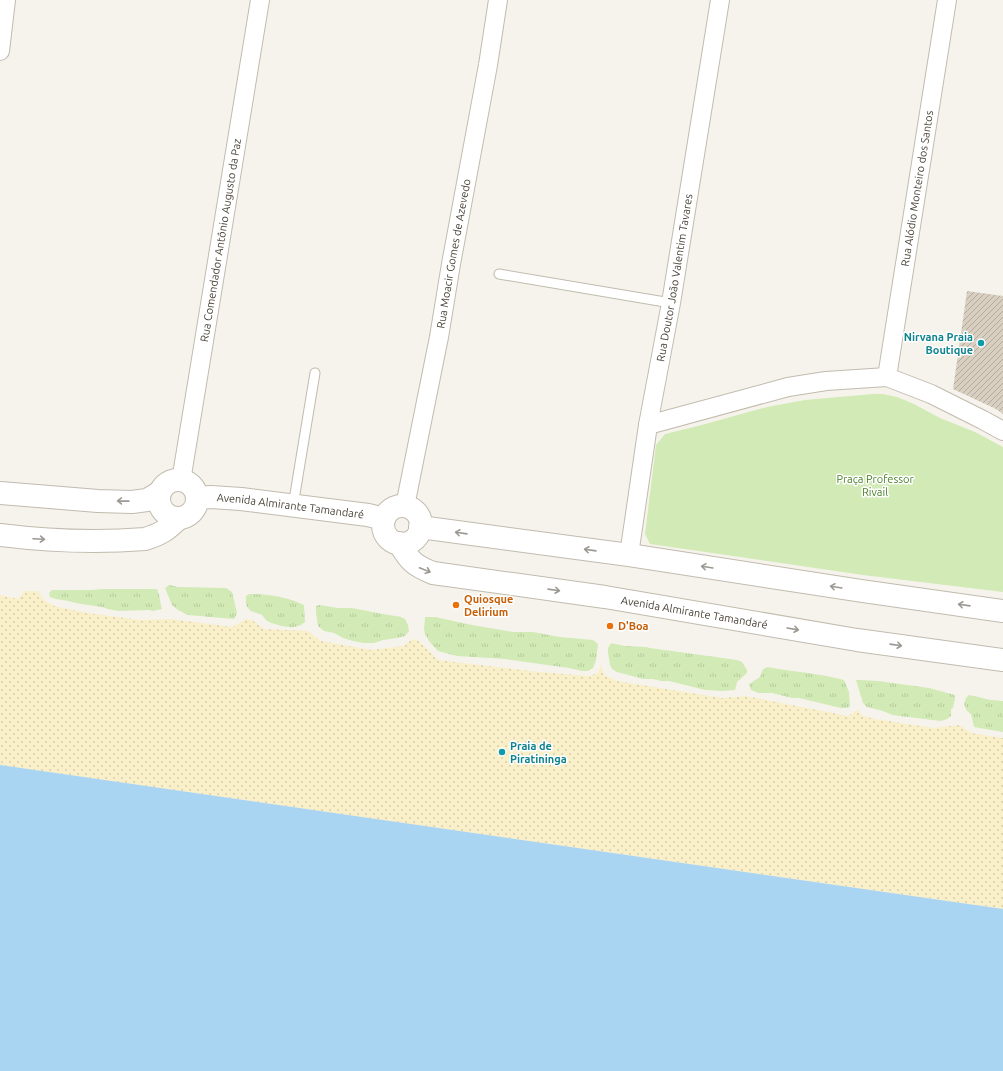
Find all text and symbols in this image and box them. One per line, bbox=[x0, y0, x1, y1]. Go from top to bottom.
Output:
street label: Rua Alódio Monteiro dos Santos bbox=[899, 109, 935, 267]
street label: Rua Comendador Antônio Augusto da Paz bbox=[198, 138, 243, 343]
street label: Rua Moacir Gomes de Azevedo bbox=[434, 178, 473, 329]
street label: Rua Doutor João Valentim Tavares bbox=[654, 193, 695, 363]
place label: Nirvana Praia Boutique bbox=[904, 331, 973, 356]
marker: Nirvana Praia Boutique bbox=[976, 338, 986, 348]
park label: Praça Professor Rivail bbox=[836, 473, 914, 498]
street label: Avenida Almirante Tamandaré bbox=[216, 491, 365, 520]
one-way arrow bbox=[117, 498, 130, 505]
one-way arrow bbox=[455, 529, 468, 537]
one-way arrow bbox=[32, 535, 45, 543]
one-way arrow bbox=[584, 546, 597, 554]
one-way arrow bbox=[701, 563, 714, 571]
one-way arrow bbox=[419, 567, 431, 575]
one-way arrow bbox=[830, 583, 843, 591]
one-way arrow bbox=[547, 586, 560, 594]
place label: Quiosque Delirium bbox=[464, 593, 513, 618]
street label: Avenida Almirante Tamandaré bbox=[620, 594, 769, 631]
marker: Quiosque Delirium bbox=[451, 600, 461, 610]
one-way arrow bbox=[958, 601, 971, 609]
place label: D'Boa bbox=[618, 620, 649, 632]
marker: D'Boa bbox=[605, 621, 615, 631]
one-way arrow bbox=[786, 625, 799, 633]
one-way arrow bbox=[889, 641, 902, 649]
place label: Praia de Piratininga bbox=[510, 740, 567, 765]
marker: Praia de Piratininga bbox=[497, 747, 507, 757]

